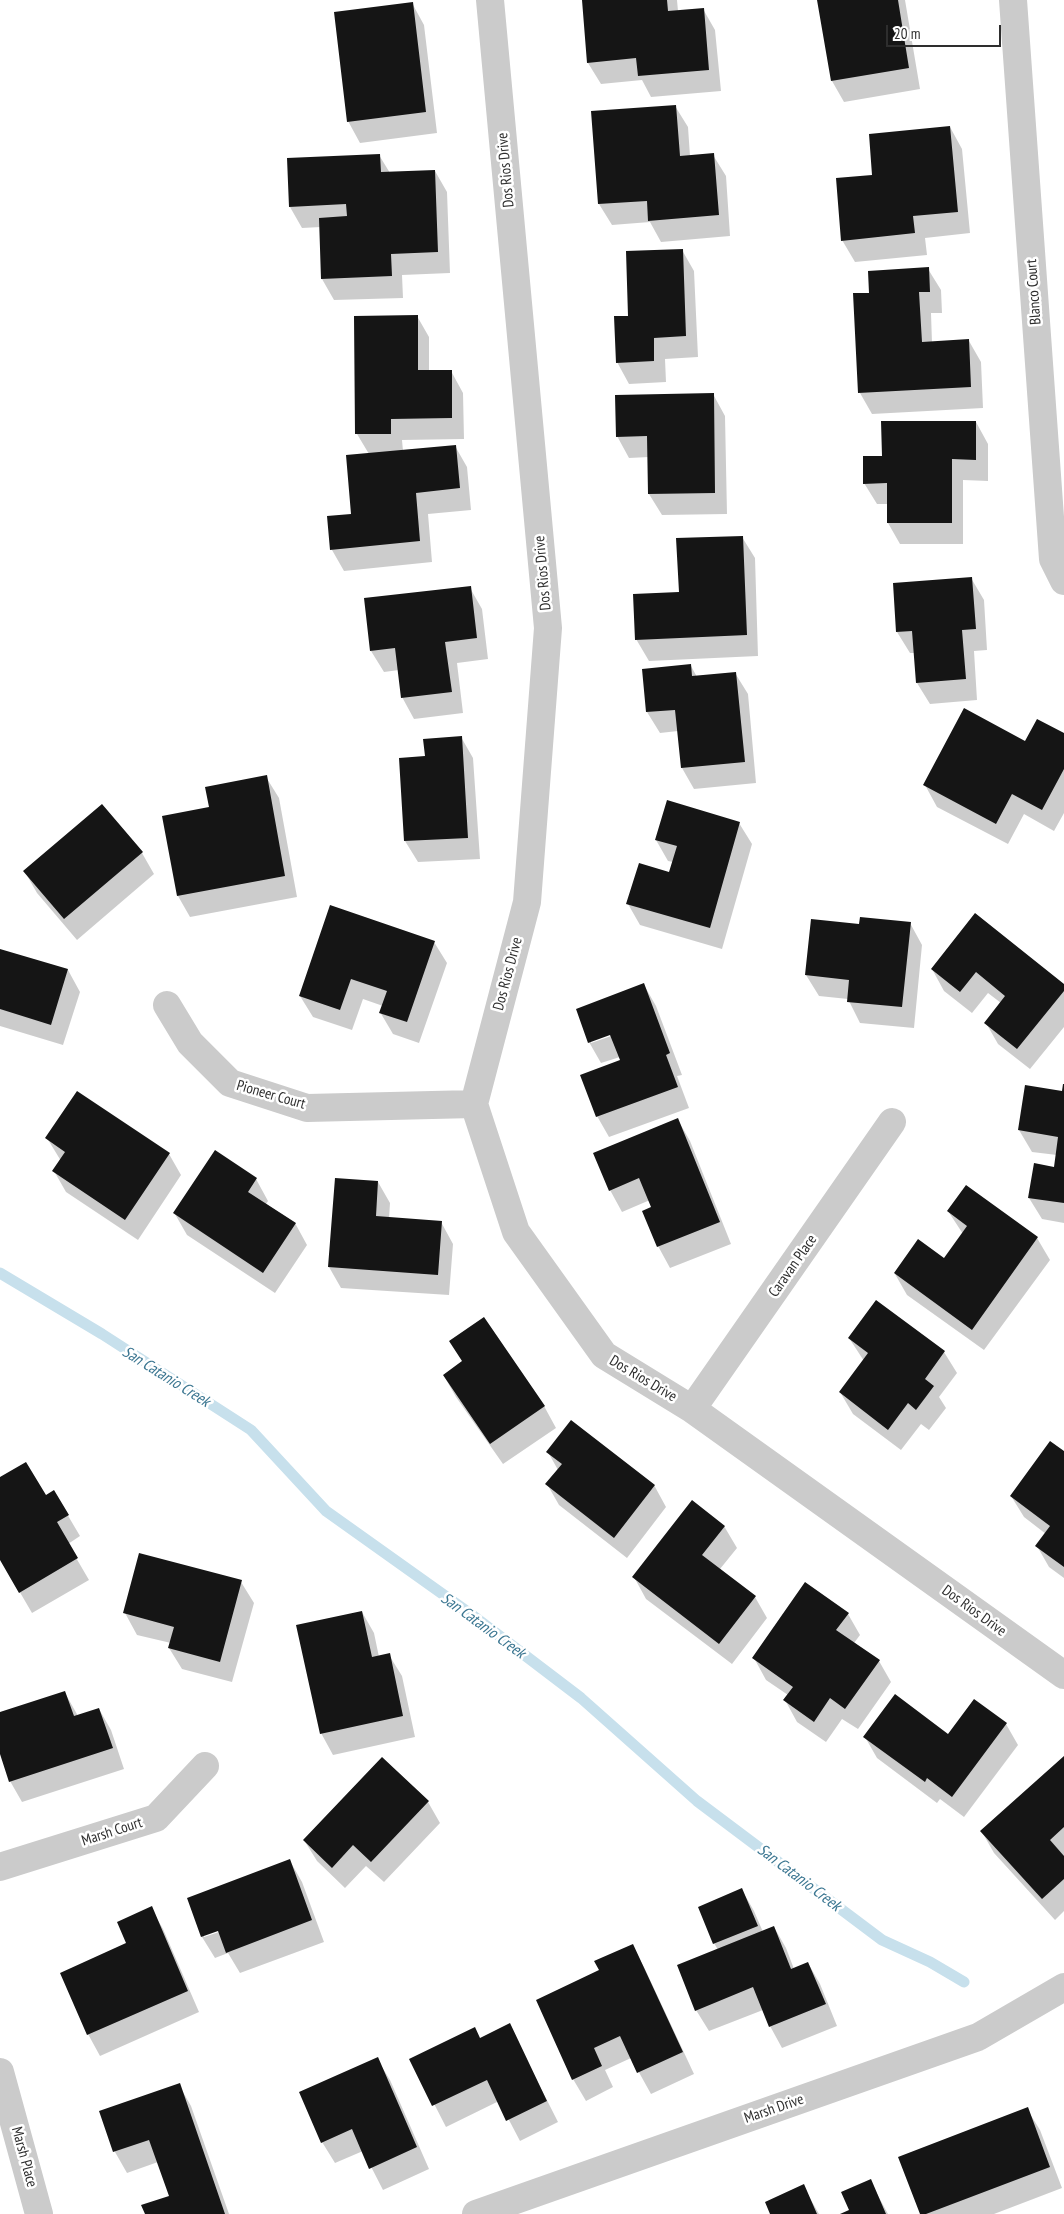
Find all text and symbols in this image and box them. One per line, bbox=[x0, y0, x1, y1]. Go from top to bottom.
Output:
scale bar bbox=[889, 15, 1004, 47]
text: 20 m bbox=[894, 24, 920, 43]
street label: Dos Rios Drive bbox=[494, 132, 518, 208]
street label: Blanco Court bbox=[1023, 258, 1045, 326]
street label: Dos Rios Drive bbox=[531, 535, 555, 611]
street label: Dos Rios Drive bbox=[490, 935, 526, 1013]
street label: Pioneer Court bbox=[235, 1077, 307, 1113]
street label: Caravan Place bbox=[765, 1231, 821, 1301]
water label: San Catanio Creek bbox=[119, 1342, 213, 1412]
street label: Dos Rios Drive bbox=[606, 1352, 680, 1406]
street label: Dos Rios Drive bbox=[938, 1582, 1010, 1640]
water label: San Catanio Creek bbox=[437, 1589, 529, 1663]
street label: Marsh Court bbox=[79, 1814, 145, 1850]
water label: San Catanio Creek bbox=[753, 1840, 845, 1916]
street label: Marsh Drive bbox=[742, 2090, 806, 2128]
street label: Marsh Place bbox=[7, 2125, 41, 2189]

